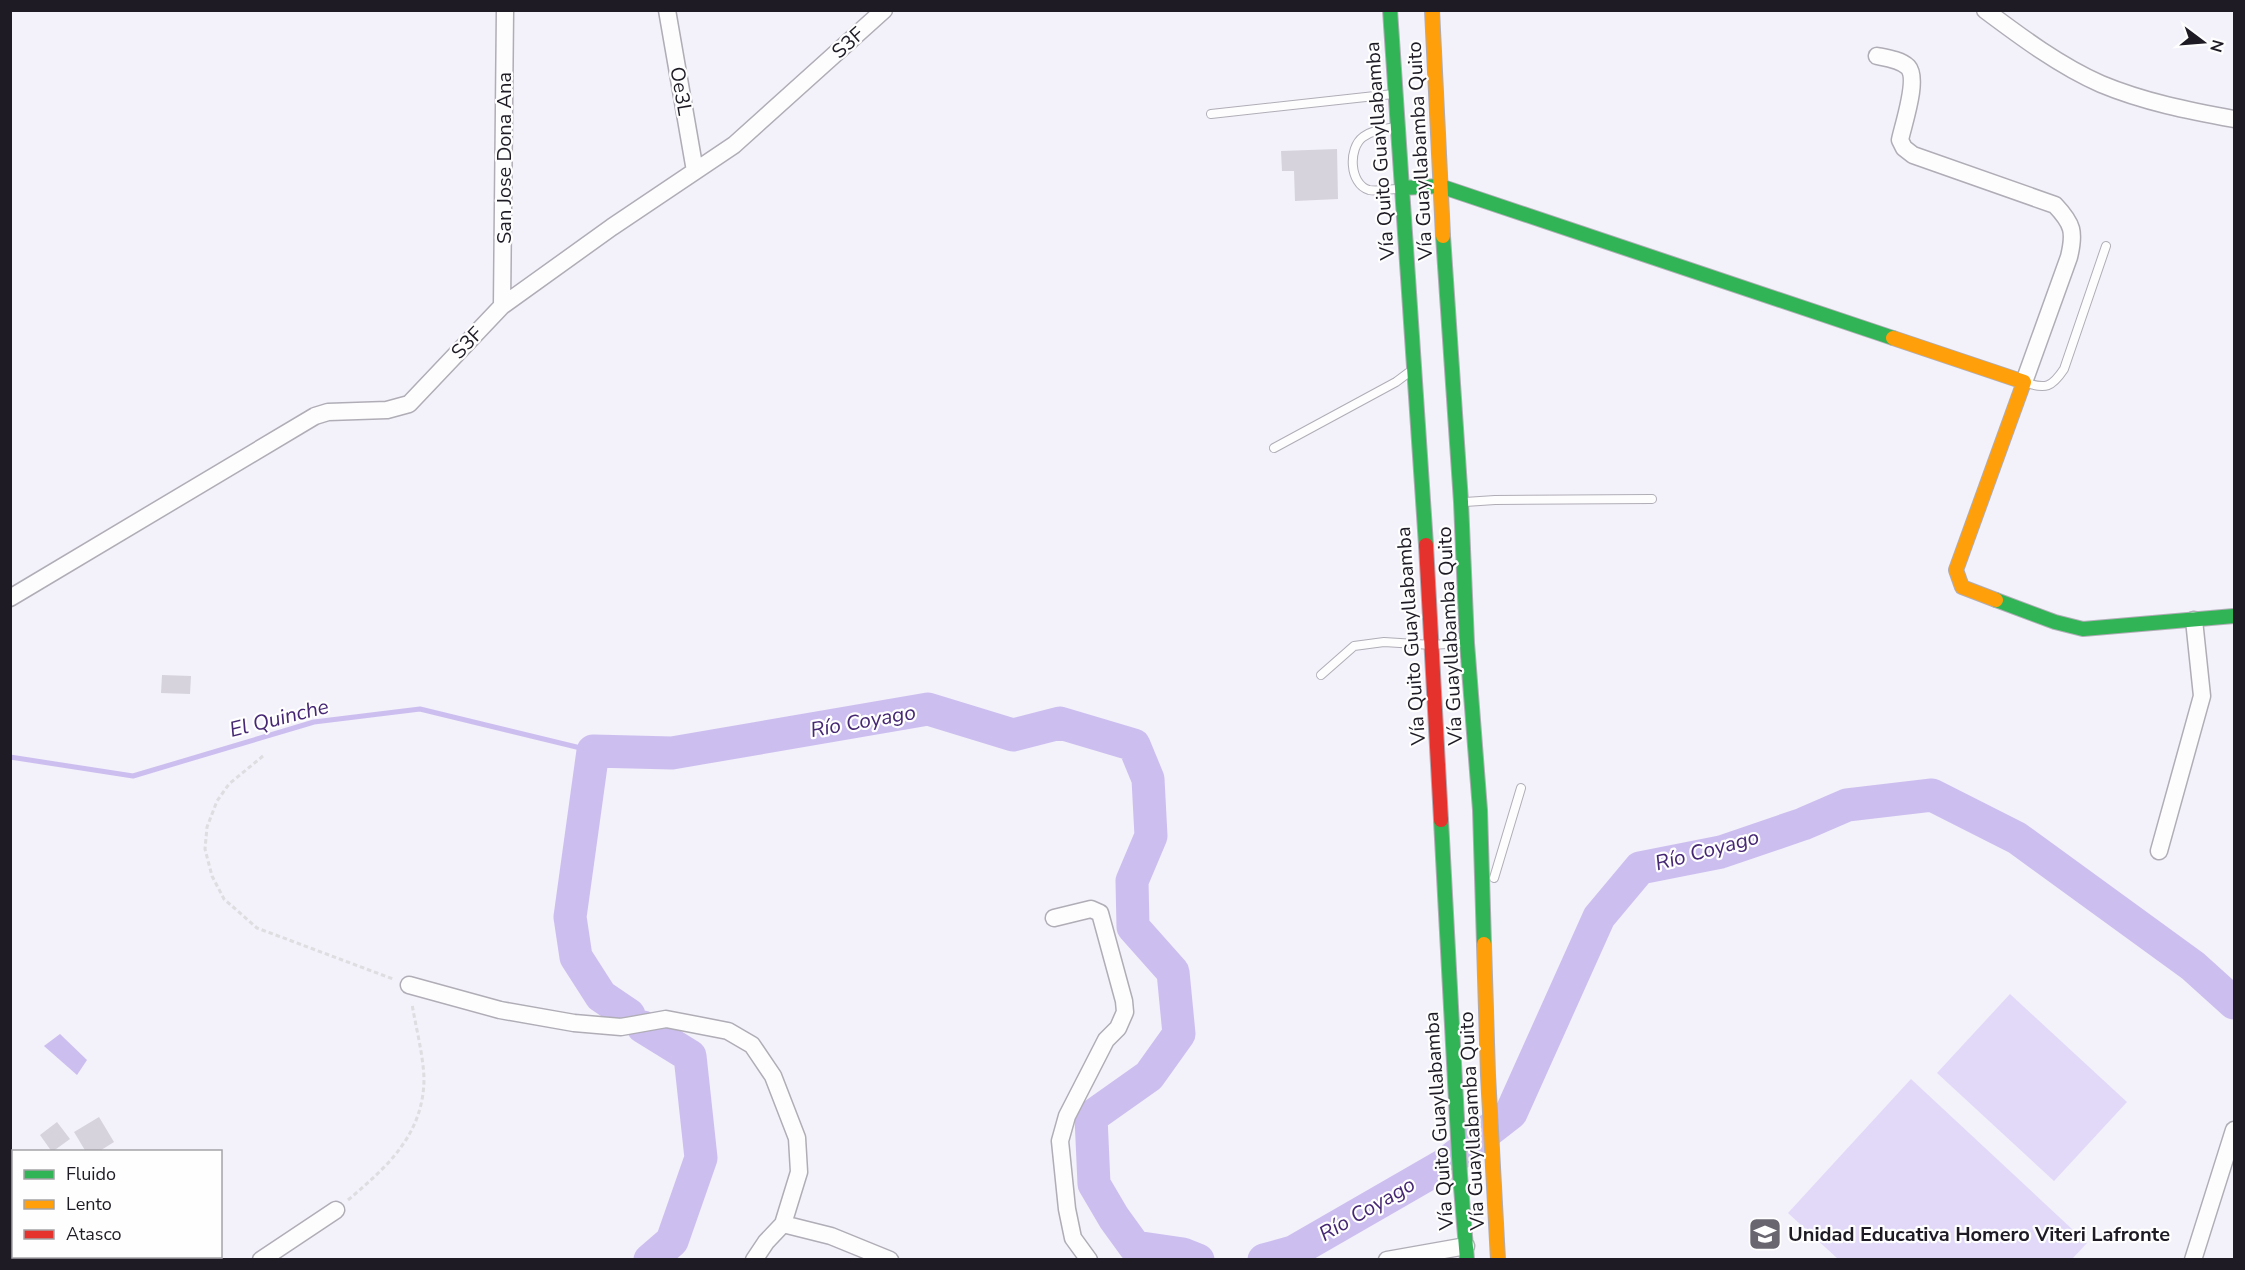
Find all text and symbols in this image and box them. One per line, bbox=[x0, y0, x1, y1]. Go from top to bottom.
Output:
north arrow bbox=[2173, 12, 2233, 72]
street label: S3F bbox=[826, 21, 870, 65]
text: N bbox=[2204, 37, 2229, 55]
street label: Vía Quito Guayllabamba bbox=[1359, 41, 1401, 262]
street label: Vía Guayllabamba Quito bbox=[1401, 41, 1439, 262]
street label: Oe3L bbox=[663, 65, 699, 118]
street label: San Jose Dona Ana bbox=[491, 72, 518, 244]
street label: S3F bbox=[445, 321, 489, 365]
street label: Vía Quito Guayllabamba bbox=[1390, 526, 1432, 747]
street label: Vía Guayllabamba Quito bbox=[1431, 526, 1469, 747]
water label: El Quinche bbox=[226, 692, 332, 744]
water label: Río Coyago bbox=[808, 698, 918, 744]
water label: Río Coyago bbox=[1652, 823, 1762, 877]
street label: Vía Quito Guayllabamba bbox=[1418, 1011, 1460, 1232]
street label: Vía Guayllabamba Quito bbox=[1453, 1011, 1491, 1232]
legend bbox=[12, 1150, 222, 1258]
text: Fluido bbox=[66, 1162, 116, 1186]
water label: Río Coyago bbox=[1314, 1170, 1420, 1248]
text: Lento bbox=[66, 1192, 112, 1216]
school or university icon: Unidad Educativa Homero Viteri Lafronte bbox=[1747, 1216, 1783, 1252]
place label: Unidad Educativa Homero Viteri Lafronte bbox=[1788, 1221, 2170, 1248]
text: Atasco bbox=[66, 1222, 122, 1246]

